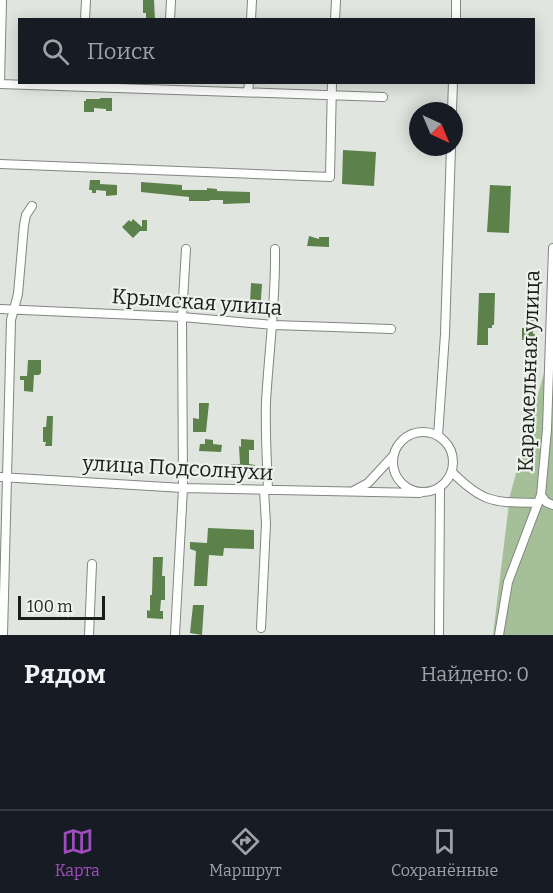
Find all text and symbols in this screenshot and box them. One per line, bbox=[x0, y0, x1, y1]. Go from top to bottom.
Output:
search box bbox=[18, 18, 535, 84]
icon: search bbox=[39, 35, 72, 68]
text: Поиск bbox=[87, 38, 155, 65]
north arrow bbox=[409, 102, 463, 156]
street label: Карамельная улица bbox=[512, 269, 546, 473]
street label: Крымская улица bbox=[111, 283, 284, 321]
street label: улица Подсолнухи bbox=[81, 450, 274, 486]
scale bar bbox=[18, 593, 105, 620]
text: 100 m bbox=[27, 597, 72, 616]
text: Рядом bbox=[24, 659, 106, 690]
text: Найдено: 0 bbox=[421, 662, 529, 686]
tab: Карта bbox=[55, 825, 100, 880]
tab: Маршрут bbox=[209, 825, 282, 880]
tab: Сохранённые bbox=[391, 825, 498, 880]

